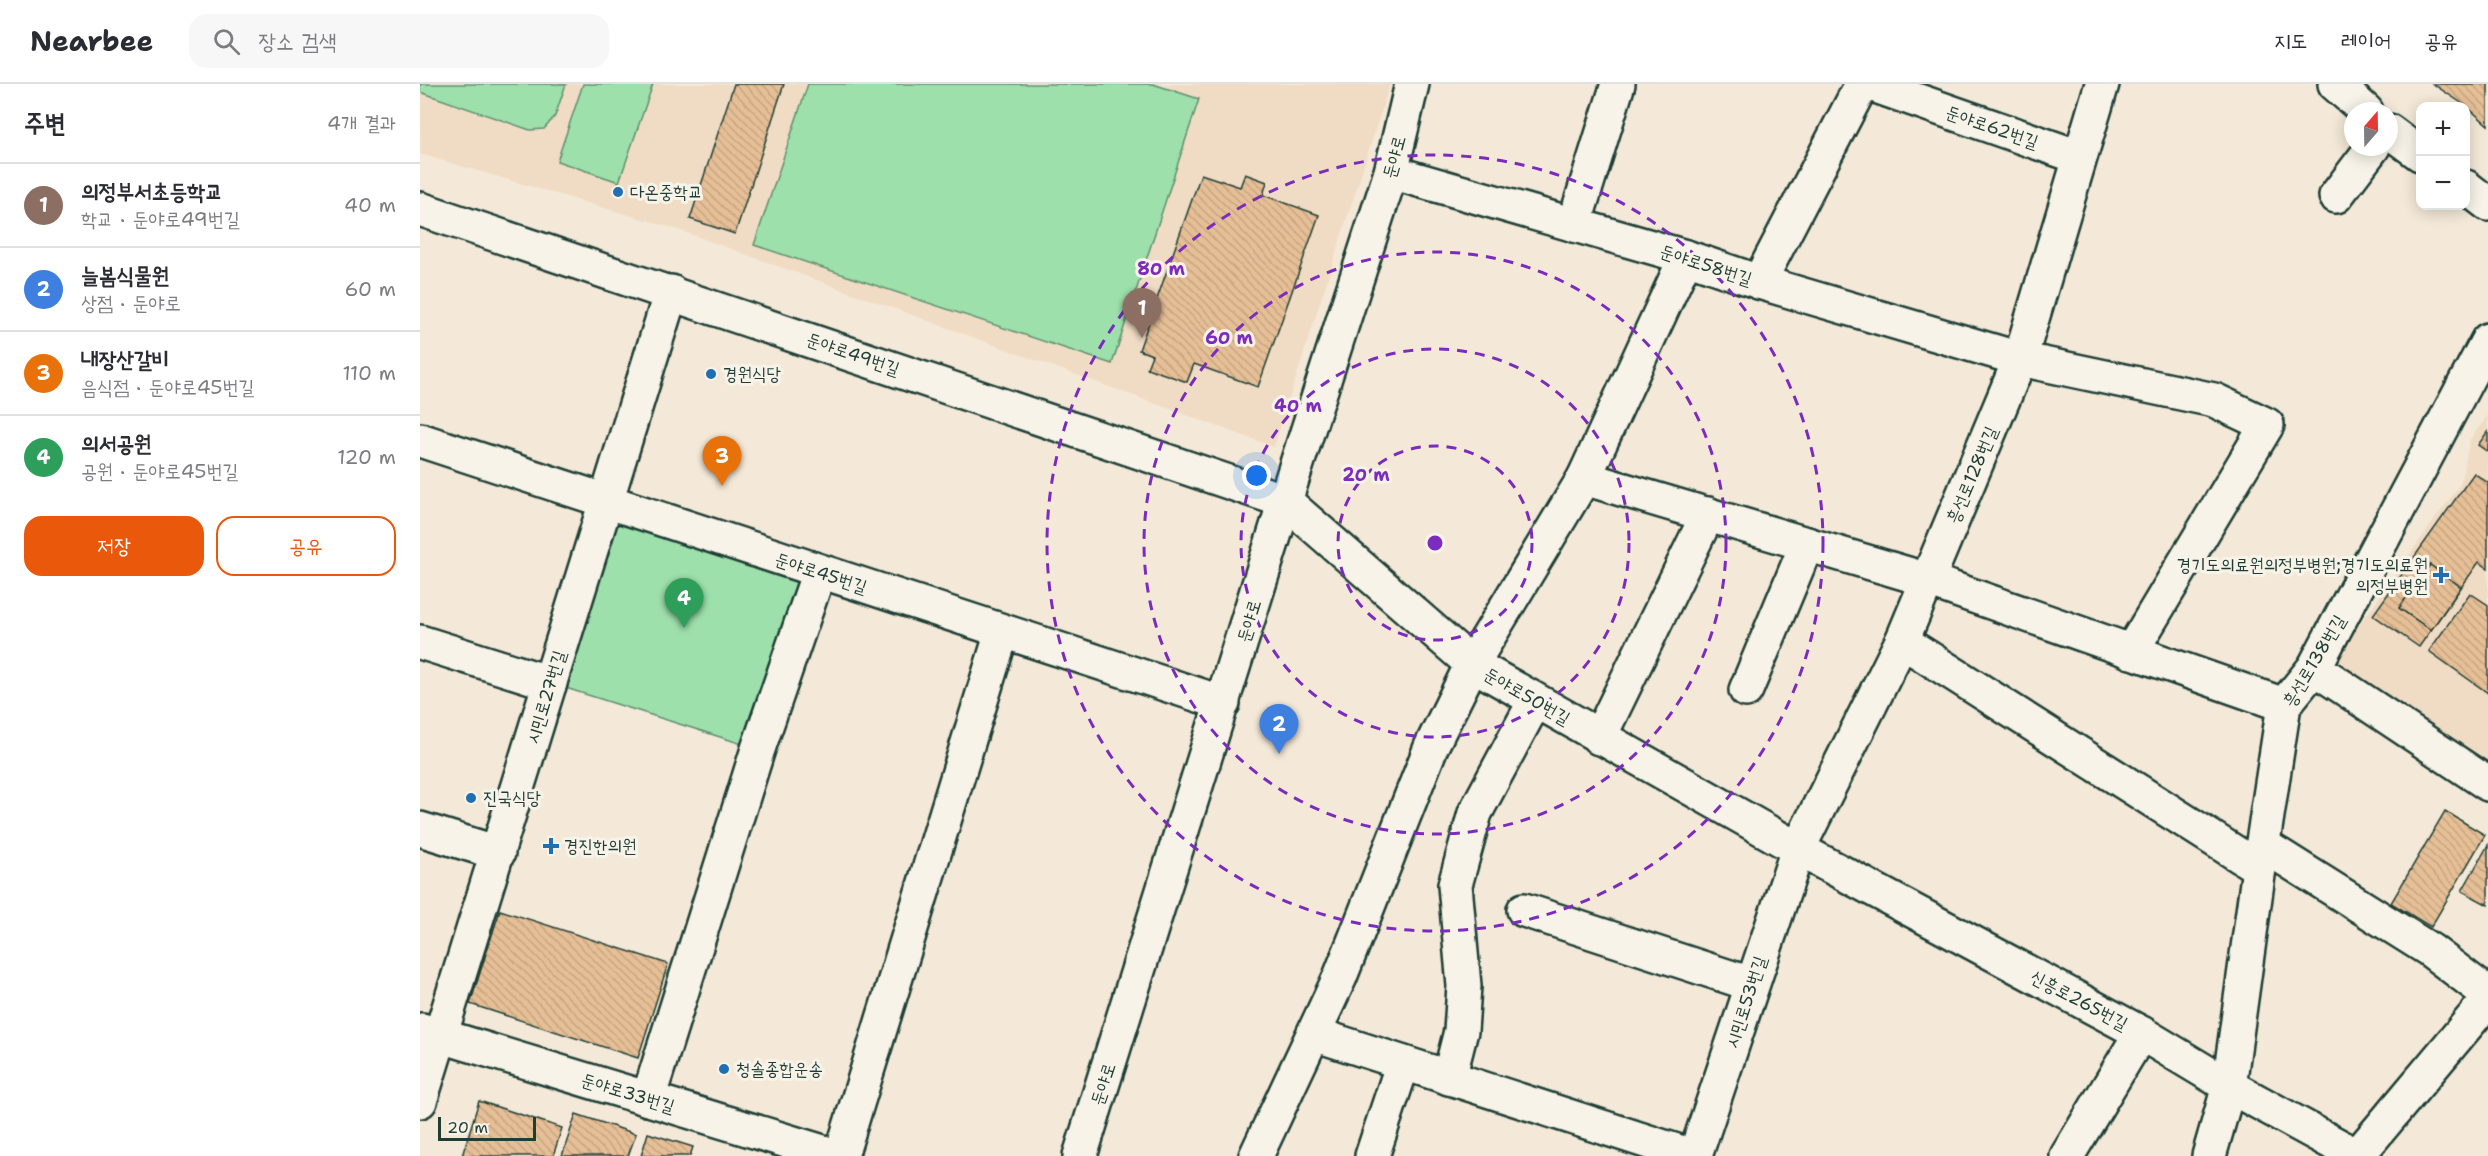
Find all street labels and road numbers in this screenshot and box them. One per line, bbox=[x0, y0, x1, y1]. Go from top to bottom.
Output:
street label: 둔야로62번길 bbox=[1942, 100, 2042, 154]
street label: 둔야로 bbox=[1377, 133, 1411, 181]
street label: 둔야로58번길 bbox=[1657, 239, 1756, 291]
street label: 둔야로49번길 bbox=[803, 327, 903, 381]
street label: 흥선로128번길 bbox=[1941, 422, 2003, 527]
street label: 둔야로45번길 bbox=[772, 547, 871, 599]
street label: 둔야로 bbox=[1231, 597, 1267, 645]
street label: 흥선로138번길 bbox=[2277, 610, 2351, 712]
street label: 시민로27번길 bbox=[520, 647, 572, 747]
street label: 둔야로50번길 bbox=[1479, 662, 1575, 731]
street label: 시민로53번길 bbox=[1720, 953, 1772, 1051]
street label: 신흥로265번길 bbox=[2026, 964, 2132, 1036]
street label: 둔야로 bbox=[1085, 1060, 1121, 1108]
street label: 둔야로33번길 bbox=[578, 1067, 678, 1119]

